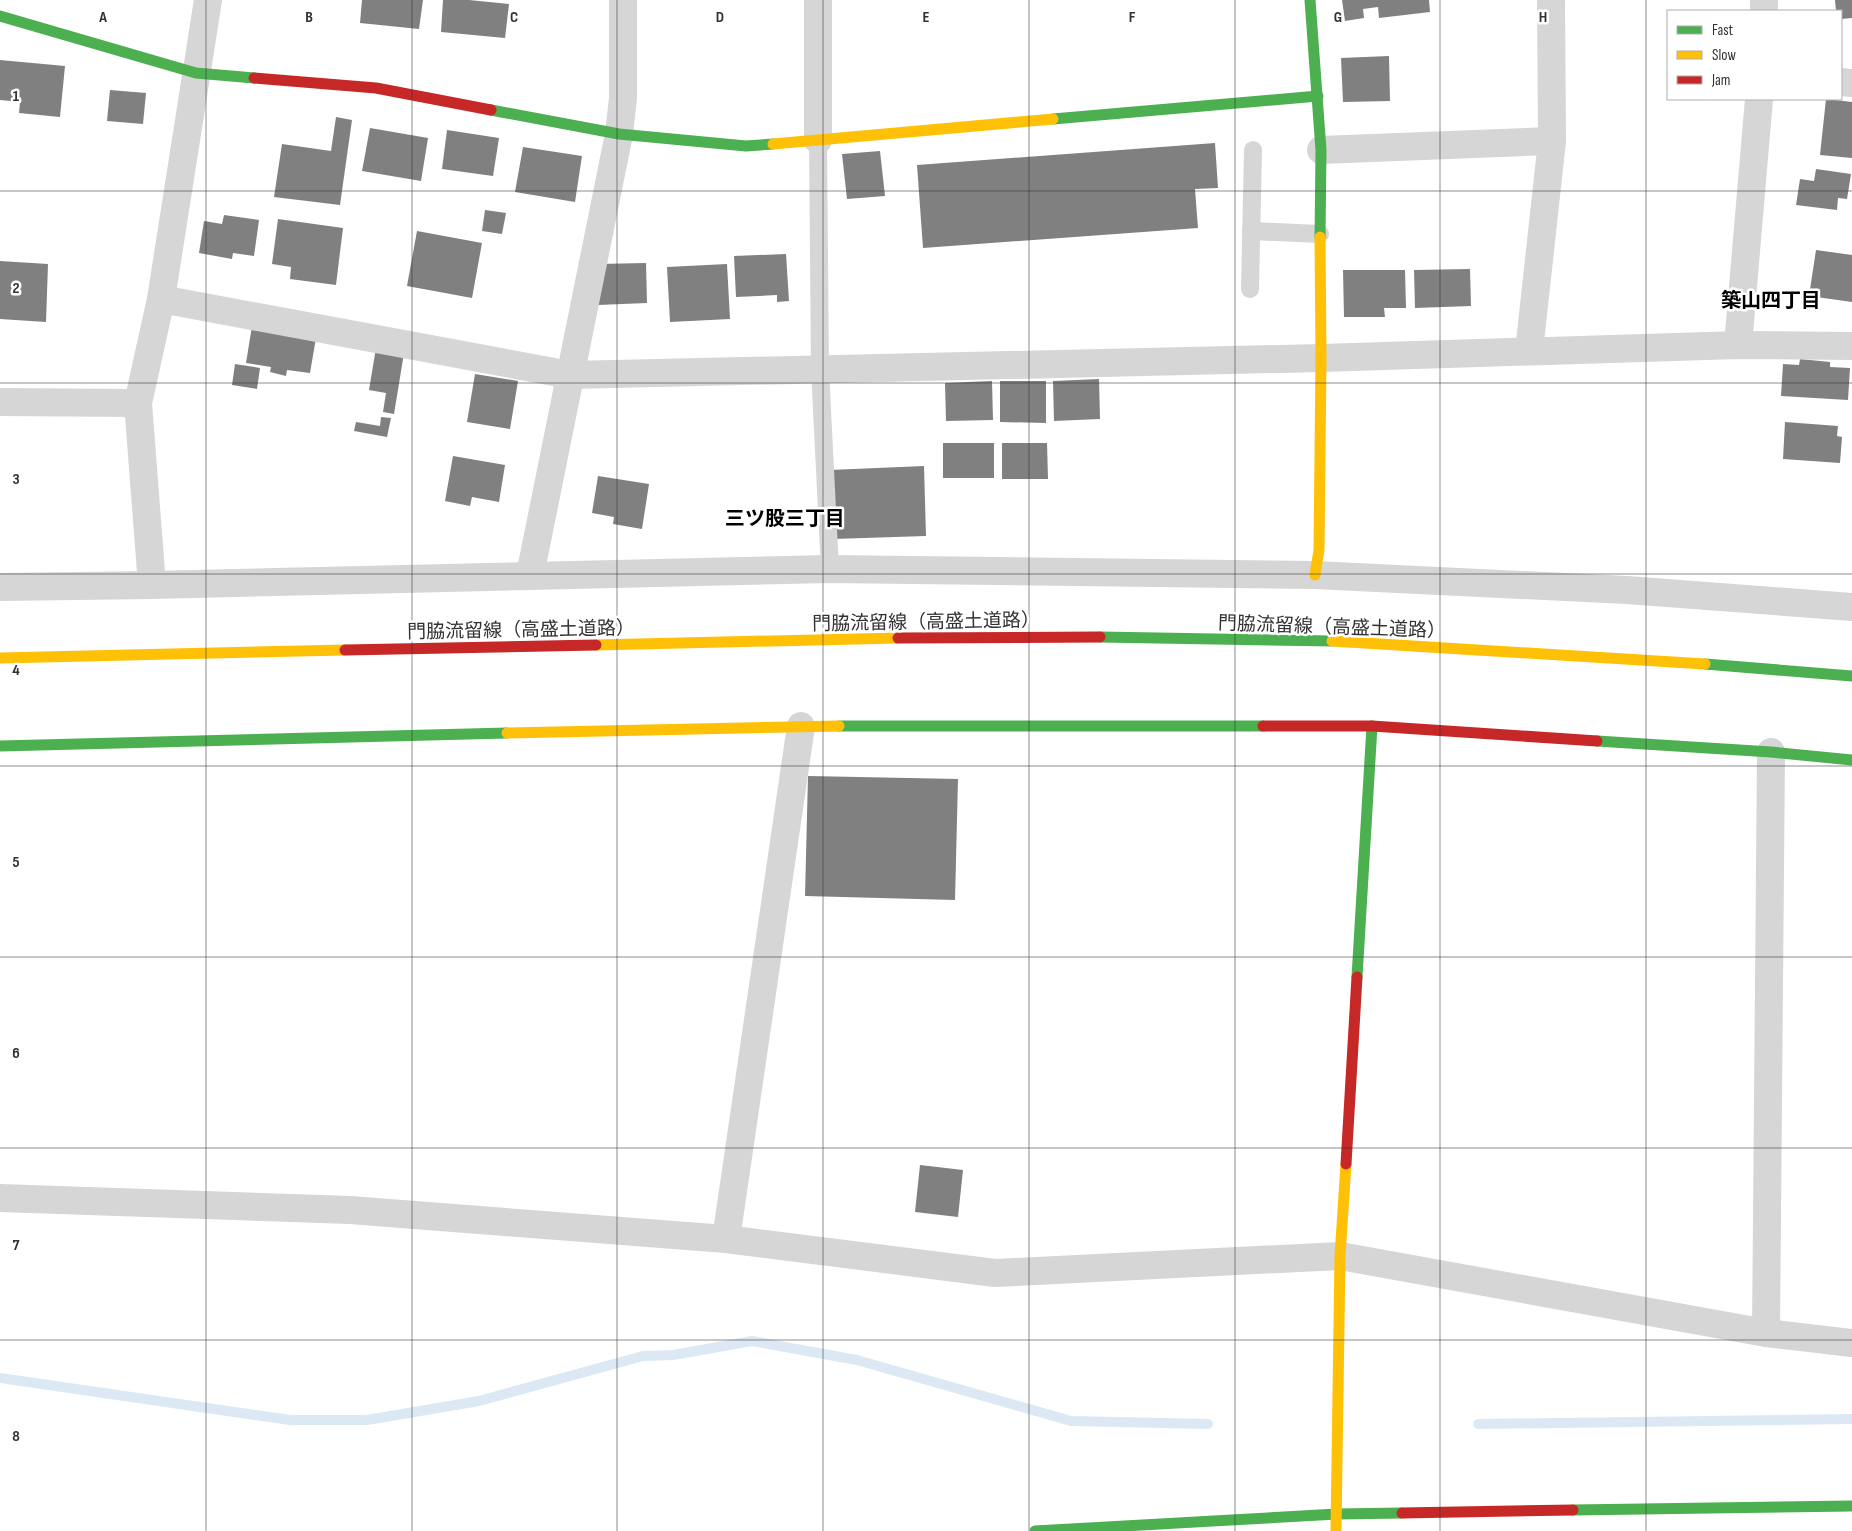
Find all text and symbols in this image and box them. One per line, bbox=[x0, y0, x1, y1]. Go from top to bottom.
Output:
text: A bbox=[98, 8, 107, 27]
text: B bbox=[305, 8, 313, 27]
text: C bbox=[510, 8, 518, 27]
text: D bbox=[716, 8, 724, 27]
text: E bbox=[923, 8, 930, 27]
text: F bbox=[1129, 8, 1136, 27]
text: G bbox=[1334, 8, 1342, 27]
text: H bbox=[1539, 8, 1547, 27]
legend bbox=[1667, 10, 1842, 100]
text: Fast bbox=[1712, 21, 1734, 40]
text: Slow bbox=[1712, 46, 1736, 65]
text: Jam bbox=[1711, 71, 1730, 90]
text: 1 bbox=[13, 87, 20, 106]
text: 2 bbox=[12, 279, 20, 298]
district label: 築山四丁目 bbox=[1721, 289, 1821, 313]
text: 3 bbox=[12, 470, 20, 489]
district label: 三ツ股三丁目 bbox=[725, 507, 845, 531]
street label: 門脇流留線（高盛土道路） bbox=[812, 609, 1040, 636]
street label: 門脇流留線（高盛土道路） bbox=[1218, 612, 1446, 643]
street label: 門脇流留線（高盛土道路） bbox=[407, 617, 635, 644]
text: 4 bbox=[12, 661, 20, 680]
text: 5 bbox=[12, 853, 20, 872]
text: 6 bbox=[12, 1044, 20, 1063]
text: 7 bbox=[13, 1236, 20, 1255]
text: 8 bbox=[12, 1427, 20, 1446]

